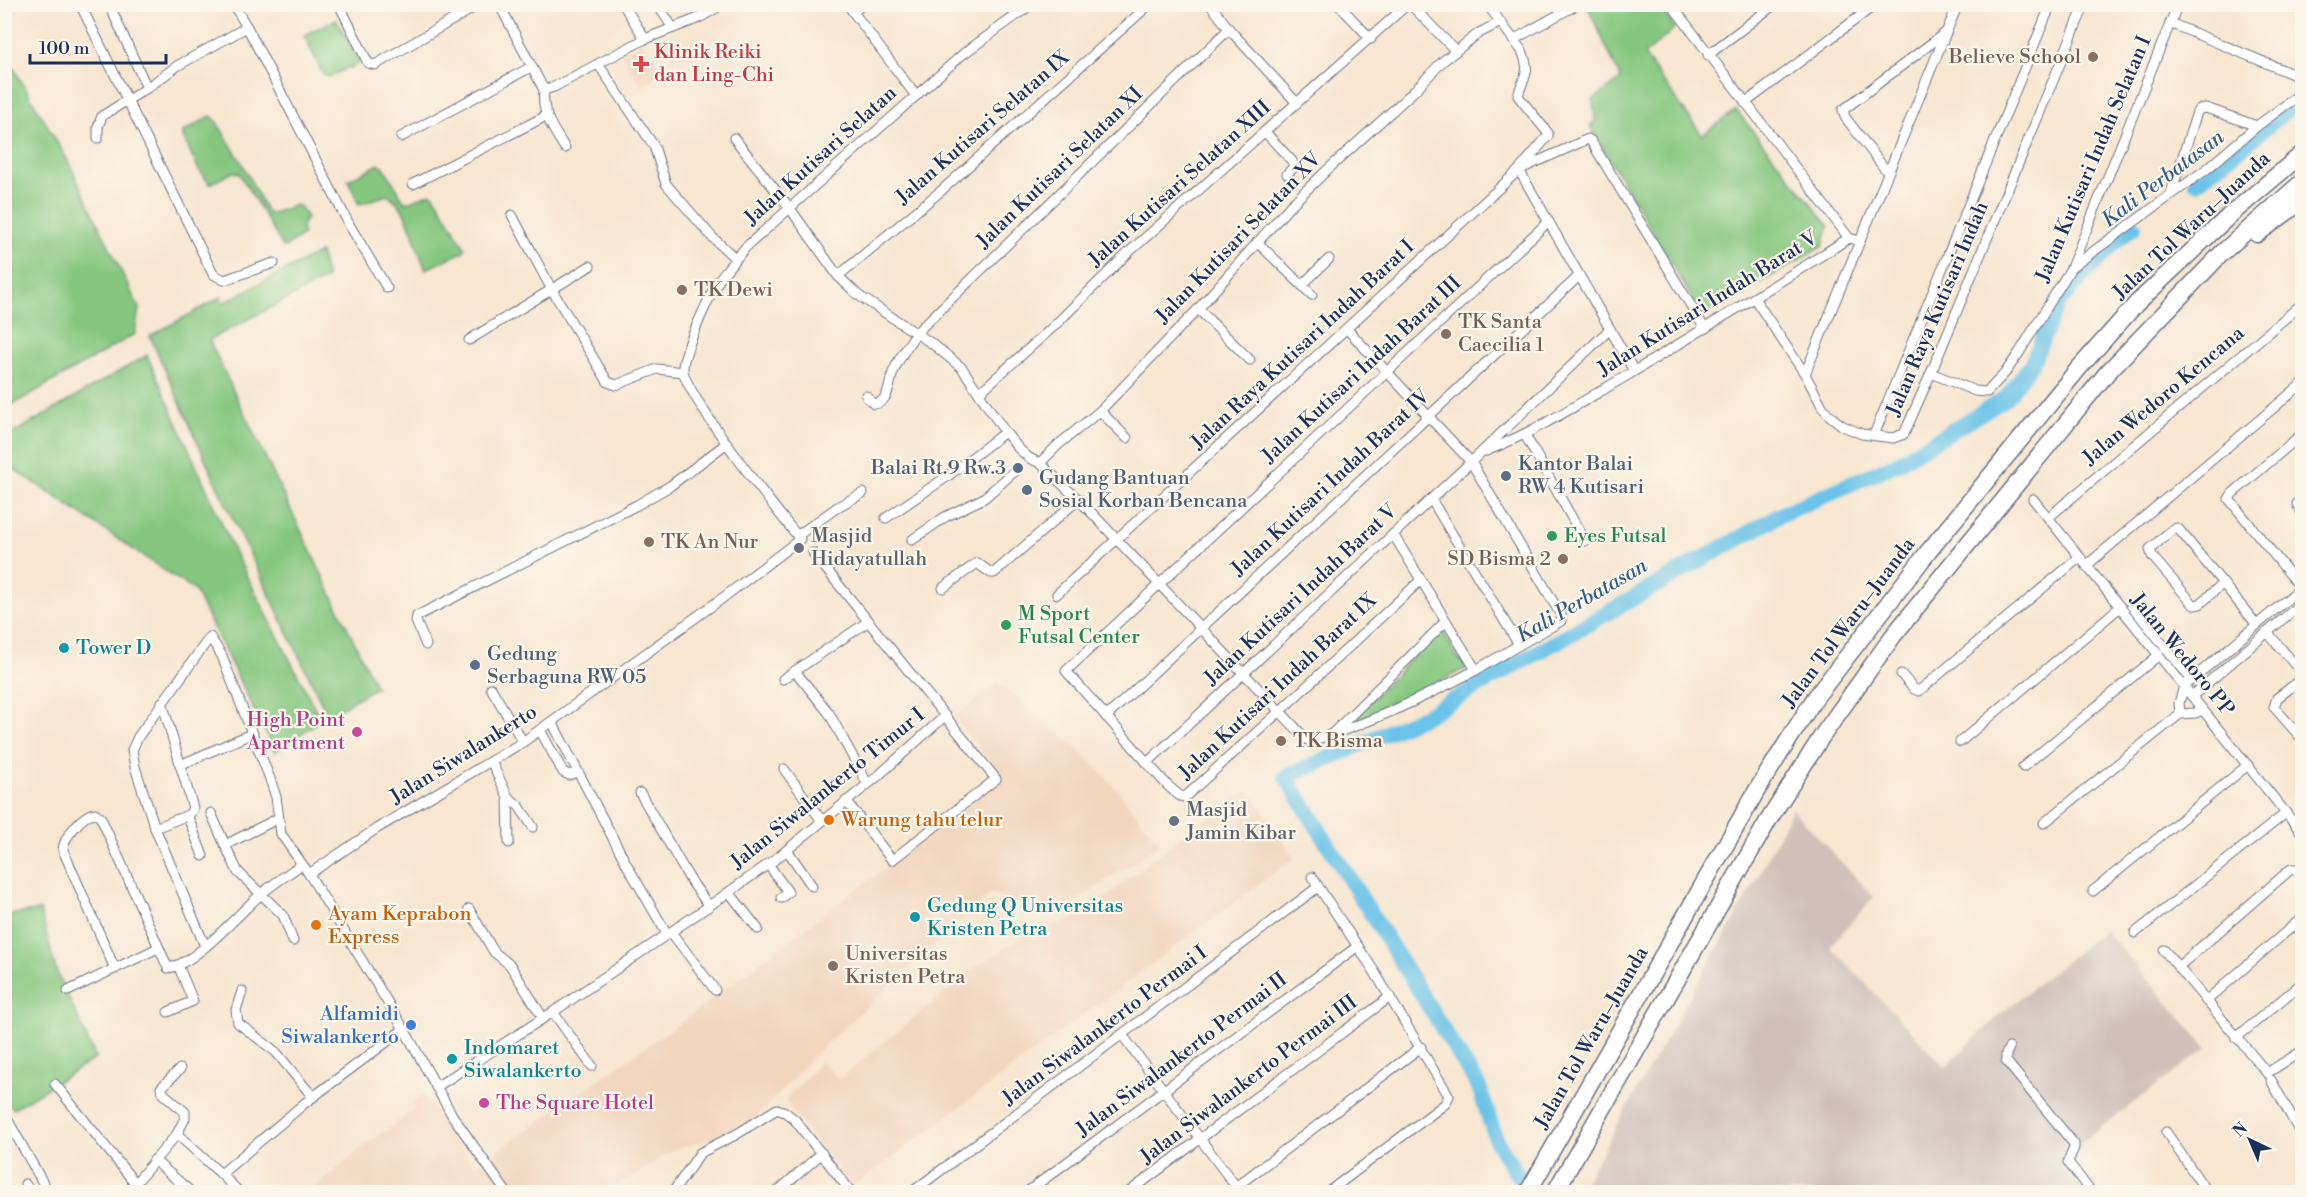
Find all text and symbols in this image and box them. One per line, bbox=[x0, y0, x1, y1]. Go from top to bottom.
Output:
scale bar bbox=[30, 27, 166, 65]
street label: Jalan Kutisari Indah Selatan I bbox=[2030, 32, 2157, 287]
text: 100 m bbox=[39, 37, 90, 60]
place label: Klinik Reiki dan Ling-Chi bbox=[654, 40, 775, 88]
place label: Believe School bbox=[1948, 45, 2081, 70]
street label: Jalan Kutisari Selatan IX bbox=[890, 46, 1075, 211]
marker: Believe School bbox=[2086, 50, 2100, 64]
marker: Klinik Reiki dan Ling-Chi bbox=[632, 55, 650, 73]
street label: Jalan Kutisari Selatan bbox=[739, 81, 902, 232]
street label: Jalan Kutisari Selatan XI bbox=[971, 82, 1149, 255]
street label: Jalan Kutisari Selatan XIII bbox=[1083, 95, 1277, 273]
water label: Kali Perbatasan bbox=[2097, 124, 2230, 234]
street label: Jalan Tol Waru–Juanda bbox=[2107, 146, 2277, 306]
street label: Jalan Kutisari Selatan XV bbox=[1150, 147, 1328, 329]
street label: Jalan Raya Kutisari Indah bbox=[1881, 198, 1995, 421]
street label: Jalan Kutisari Indah Barat V bbox=[1593, 226, 1823, 383]
street label: Jalan Raya Kutisari Indah Barat I bbox=[1185, 235, 1420, 456]
street label: Jalan Kutisari Indah Barat III bbox=[1257, 271, 1467, 470]
place label: TK Dewi bbox=[694, 278, 773, 303]
marker: TK Dewi bbox=[675, 283, 689, 297]
place label: TK Santa Caecilia 1 bbox=[1458, 310, 1544, 358]
street label: Jalan Wedoro Kencana bbox=[2078, 321, 2250, 471]
marker: TK Santa Caecilia 1 bbox=[1439, 327, 1453, 341]
street label: Jalan Kutisari Indah Barat IV bbox=[1226, 384, 1436, 582]
place label: Kantor Balai RW 4 Kutisari bbox=[1518, 452, 1644, 500]
place label: Balai Rt.9 Rw.3 bbox=[870, 456, 1006, 481]
marker: Balai Rt.9 Rw.3 bbox=[1011, 461, 1025, 475]
place label: Gudang Bantuan Sosial Korban Bencana bbox=[1039, 466, 1248, 514]
marker: Kantor Balai RW 4 Kutisari bbox=[1499, 469, 1513, 483]
marker: Gudang Bantuan Sosial Korban Bencana bbox=[1020, 483, 1034, 497]
street label: Jalan Kutisari Indah Barat V bbox=[1199, 499, 1403, 692]
place label: Masjid Hidayatullah bbox=[811, 524, 927, 572]
place label: Eyes Futsal bbox=[1564, 524, 1667, 549]
marker: Eyes Futsal bbox=[1545, 529, 1559, 543]
place label: TK An Nur bbox=[661, 530, 759, 555]
street label: Jalan Tol Waru–Juanda bbox=[1776, 533, 1922, 714]
marker: TK An Nur bbox=[642, 535, 656, 549]
marker: Masjid Hidayatullah bbox=[792, 541, 806, 555]
place label: SD Bisma 2 bbox=[1447, 547, 1551, 572]
marker: SD Bisma 2 bbox=[1556, 552, 1570, 566]
water label: Kali Perbatasan bbox=[1512, 553, 1652, 649]
street label: Jalan Kutisari Indah Barat IX bbox=[1173, 588, 1383, 786]
street label: Jalan Wedoro PP bbox=[2124, 588, 2240, 722]
place label: M Sport Futsal Center bbox=[1018, 602, 1140, 650]
marker: M Sport Futsal Center bbox=[999, 618, 1013, 632]
place label: Tower D bbox=[76, 636, 151, 661]
marker: Tower D bbox=[57, 641, 71, 655]
place label: Gedung Serbaguna RW 05 bbox=[487, 642, 646, 690]
marker: Gedung Serbaguna RW 05 bbox=[468, 658, 482, 672]
street label: Jalan Siwalankerto bbox=[385, 700, 542, 811]
street label: Jalan Siwalankerto Timur I bbox=[725, 703, 930, 876]
place label: High Point Apartment bbox=[246, 708, 345, 756]
marker: High Point Apartment bbox=[350, 725, 364, 739]
place label: TK Bisma bbox=[1293, 729, 1384, 754]
marker: TK Bisma bbox=[1274, 734, 1288, 748]
place label: Masjid Jamin Kibar bbox=[1185, 798, 1296, 846]
place label: Warung tahu telur bbox=[840, 808, 1003, 833]
marker: Warung tahu telur bbox=[822, 813, 836, 827]
marker: Masjid Jamin Kibar bbox=[1167, 814, 1181, 828]
place label: Gedung Q Universitas Kristen Petra bbox=[927, 894, 1123, 942]
place label: Ayam Keprabon Express bbox=[327, 902, 471, 950]
marker: Gedung Q Universitas Kristen Petra bbox=[908, 910, 922, 924]
marker: Ayam Keprabon Express bbox=[309, 918, 323, 932]
street label: Jalan Siwalankerto Permai I bbox=[997, 941, 1213, 1112]
place label: Universitas Kristen Petra bbox=[845, 942, 966, 990]
street label: Jalan Tol Waru–Juanda bbox=[1529, 942, 1655, 1134]
marker: Universitas Kristen Petra bbox=[826, 959, 840, 973]
street label: Jalan Siwalankerto Permai II bbox=[1071, 967, 1293, 1143]
street label: Jalan Siwalankerto Permai III bbox=[1135, 990, 1363, 1170]
place label: Alfamidi Siwalankerto bbox=[281, 1002, 399, 1050]
marker: Alfamidi Siwalankerto bbox=[404, 1018, 418, 1032]
place label: Indomaret Siwalankerto bbox=[464, 1036, 582, 1084]
marker: Indomaret Siwalankerto bbox=[445, 1052, 459, 1066]
place label: The Square Hotel bbox=[496, 1091, 654, 1116]
marker: The Square Hotel bbox=[477, 1096, 491, 1110]
north arrow bbox=[2220, 1110, 2280, 1170]
text: N bbox=[2229, 1118, 2252, 1142]

